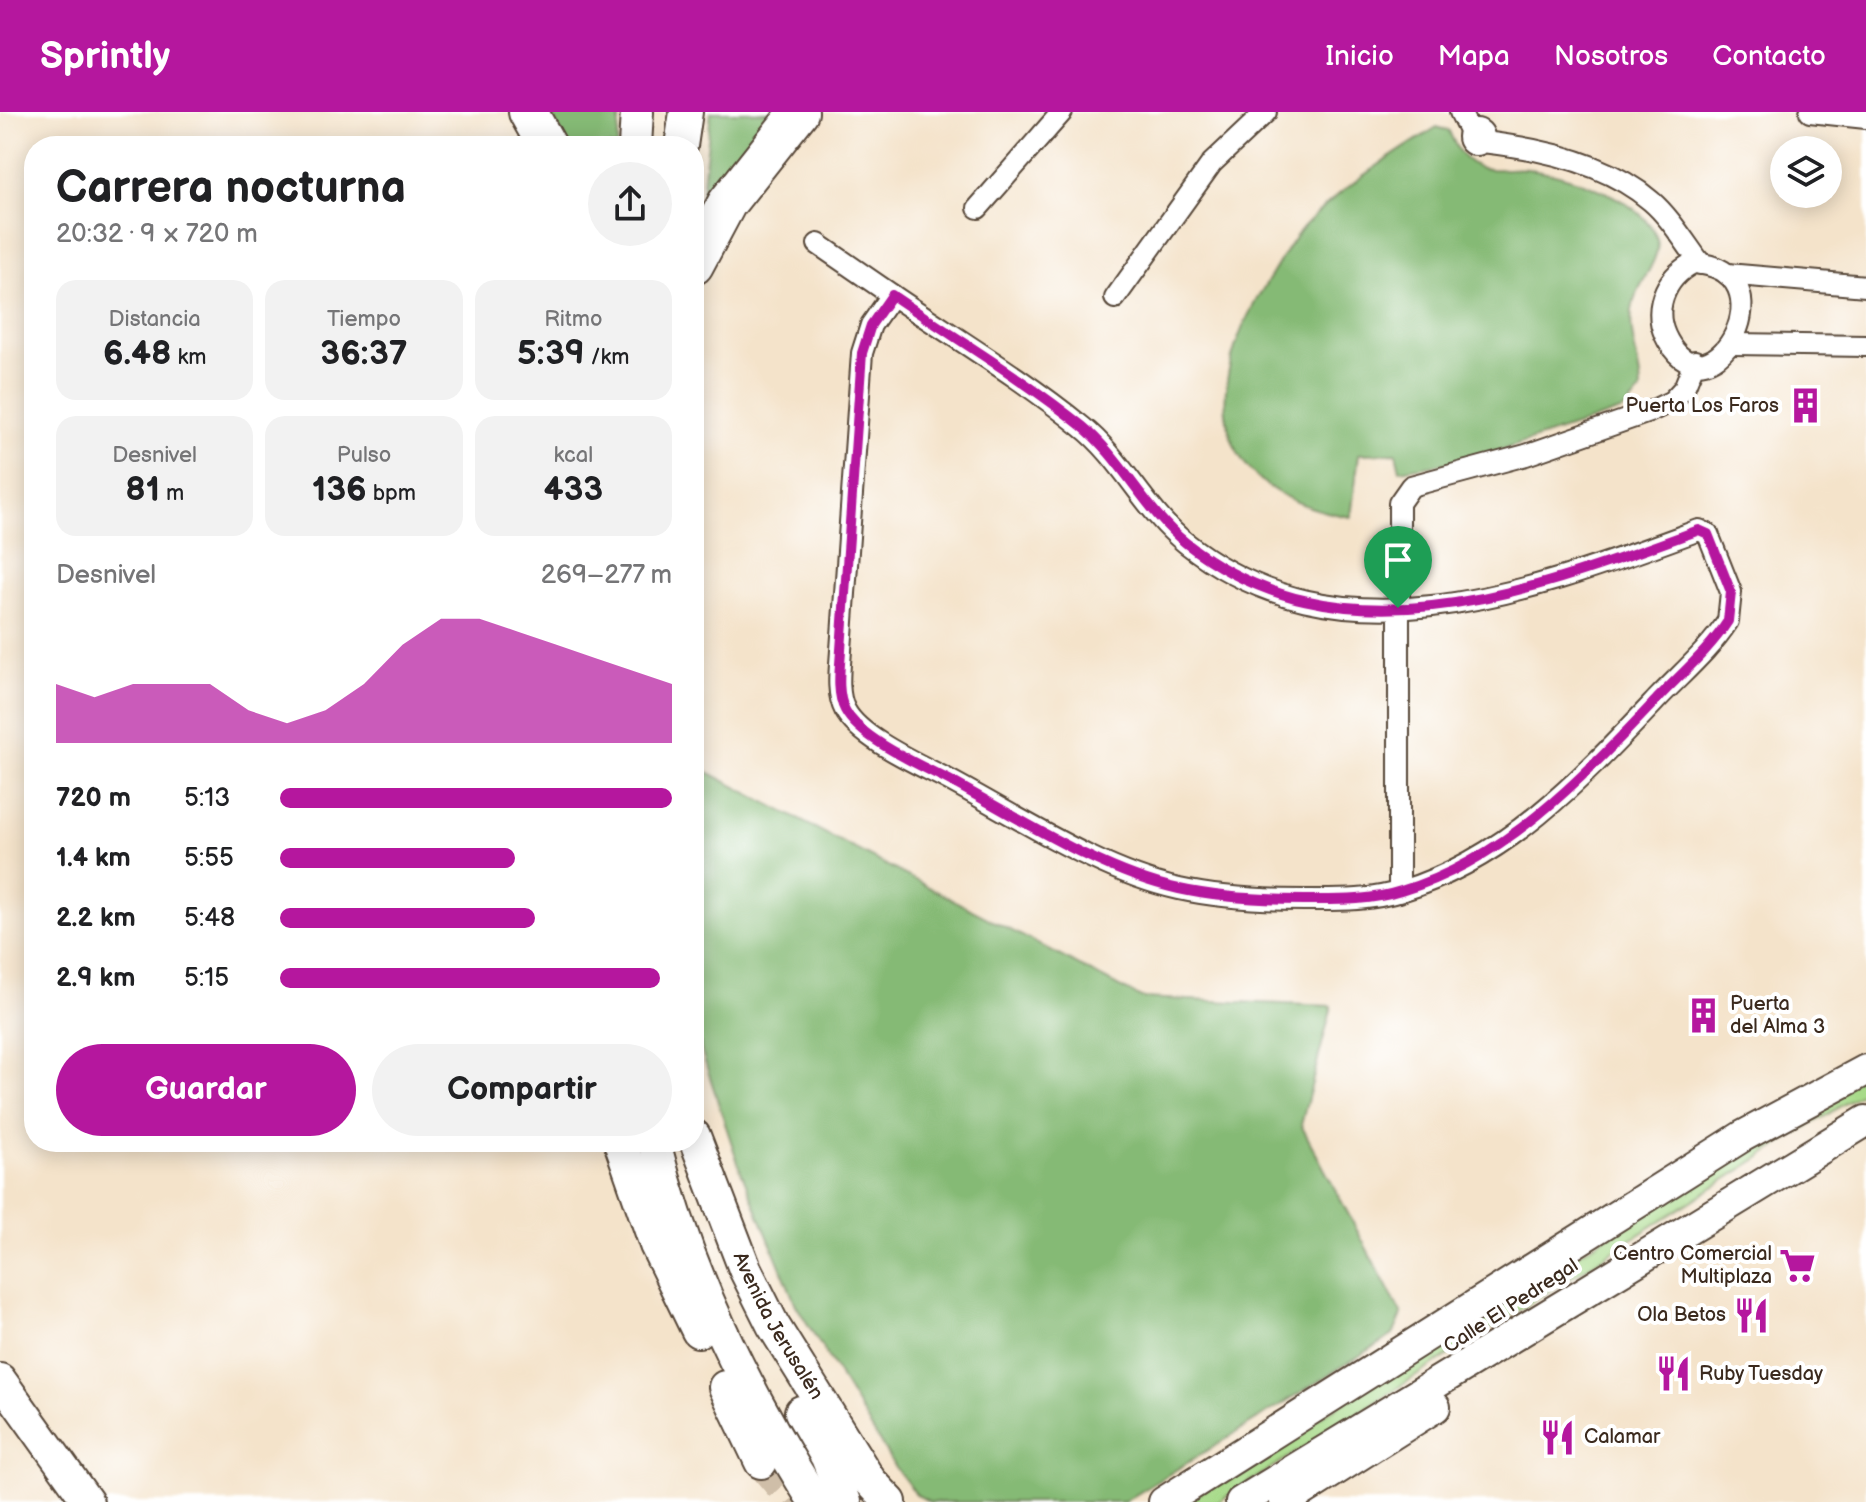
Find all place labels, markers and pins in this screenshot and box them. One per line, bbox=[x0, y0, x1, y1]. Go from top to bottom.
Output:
building icon: Puerta Los Faros bbox=[1786, 387, 1824, 425]
place label: Puerta Los Faros bbox=[1625, 394, 1779, 418]
pin bbox=[1364, 526, 1432, 608]
place label: Puerta del Alma 3 bbox=[1730, 992, 1825, 1039]
building icon: Puerta del Alma 3 bbox=[1685, 997, 1723, 1035]
place label: Centro Comercial Multiplaza bbox=[1613, 1242, 1772, 1289]
supermarket icon: Centro Comercial Multiplaza bbox=[1779, 1247, 1817, 1285]
restaurant icon: Ola Betos bbox=[1733, 1296, 1771, 1334]
place label: Ola Betos bbox=[1637, 1303, 1726, 1327]
restaurant icon: Ruby Tuesday bbox=[1654, 1355, 1692, 1393]
place label: Ruby Tuesday bbox=[1699, 1362, 1823, 1386]
restaurant icon: Calamar bbox=[1539, 1418, 1577, 1456]
place label: Calamar bbox=[1584, 1425, 1661, 1449]

